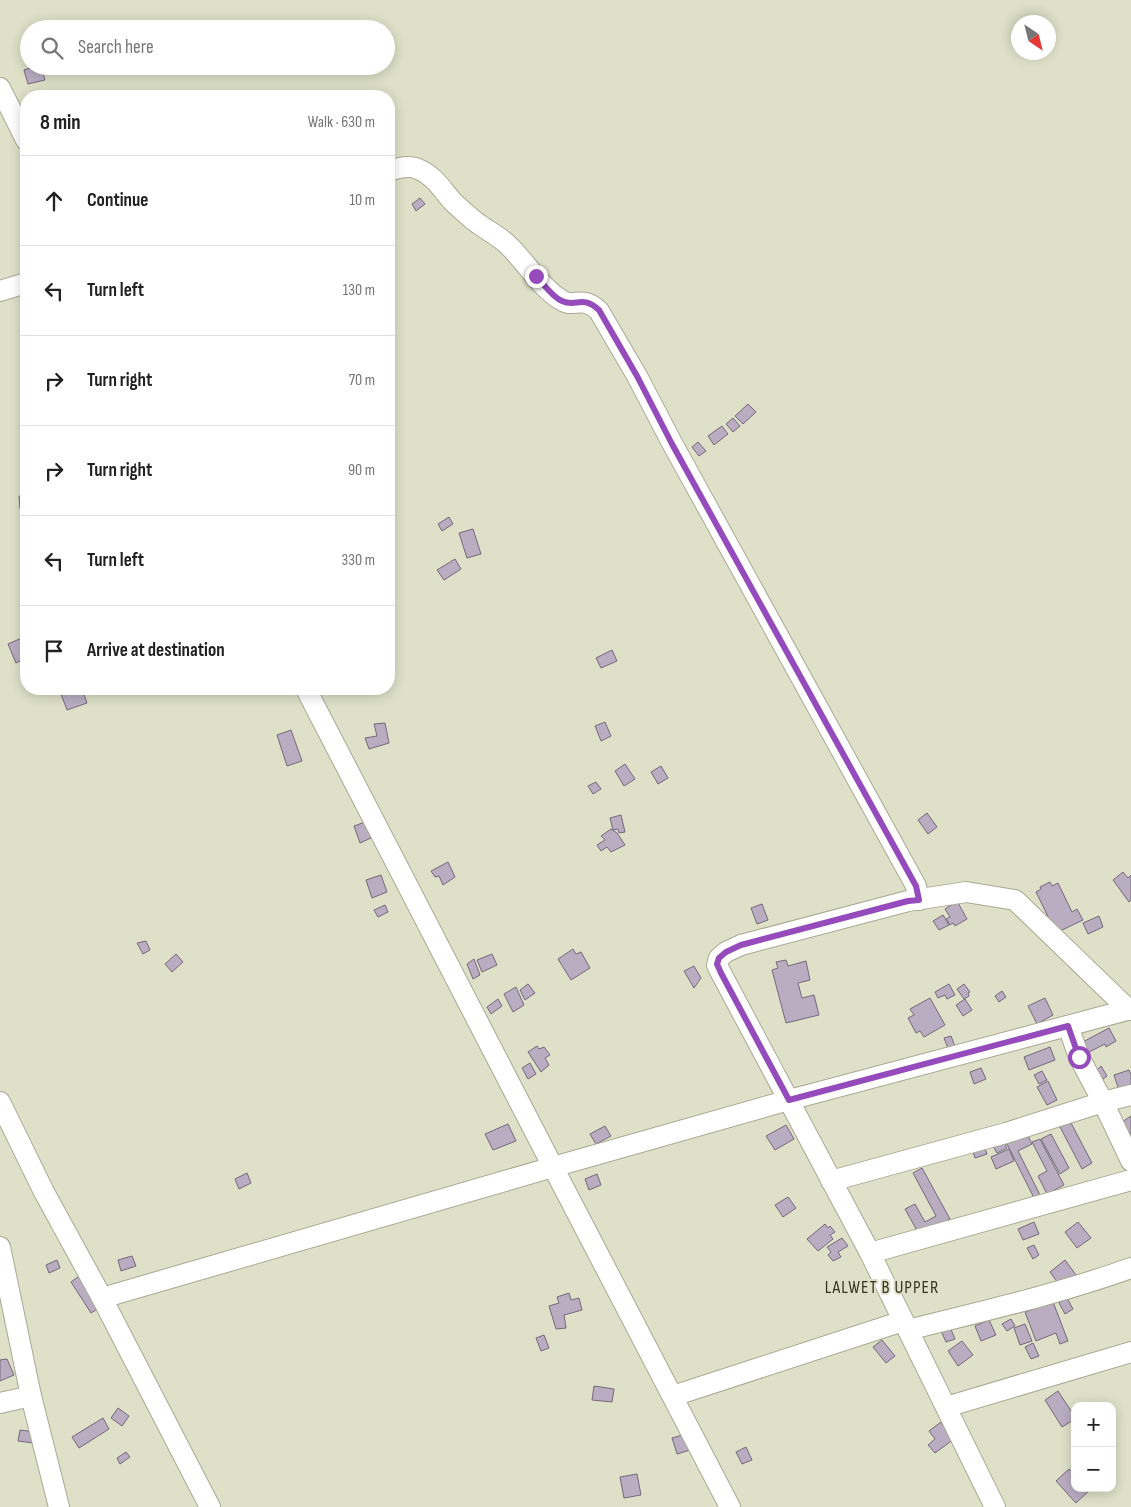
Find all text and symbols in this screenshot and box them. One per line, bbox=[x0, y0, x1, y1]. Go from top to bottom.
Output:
north arrow bbox=[1011, 15, 1056, 60]
search box bbox=[20, 20, 395, 75]
icon: search bbox=[38, 34, 66, 62]
text: Search here bbox=[78, 36, 154, 59]
text: 8 min bbox=[40, 110, 81, 135]
text: Walk · 630 m bbox=[308, 113, 375, 132]
icon: ahead bbox=[40, 187, 68, 215]
text: Continue bbox=[87, 189, 148, 212]
text: 10 m bbox=[349, 191, 375, 210]
route end bbox=[525, 265, 548, 288]
icon: left bbox=[40, 277, 68, 305]
text: Turn left bbox=[87, 279, 144, 302]
text: 130 m bbox=[343, 281, 375, 300]
icon: right bbox=[40, 367, 68, 395]
text: Turn right bbox=[87, 369, 152, 392]
text: 70 m bbox=[349, 371, 375, 390]
icon: right bbox=[40, 457, 68, 485]
text: Turn right bbox=[87, 459, 152, 482]
text: 90 m bbox=[348, 461, 375, 480]
icon: left bbox=[40, 547, 68, 575]
text: Turn left bbox=[87, 549, 144, 572]
text: 330 m bbox=[342, 551, 375, 570]
icon: arrive bbox=[40, 637, 68, 665]
text: Arrive at destination bbox=[87, 639, 225, 662]
route start bbox=[1068, 1046, 1091, 1069]
district label: LALWET B UPPER bbox=[825, 1277, 939, 1298]
map controls bbox=[1071, 1402, 1116, 1492]
button: + bbox=[1071, 1402, 1116, 1447]
button: − bbox=[1071, 1447, 1116, 1492]

